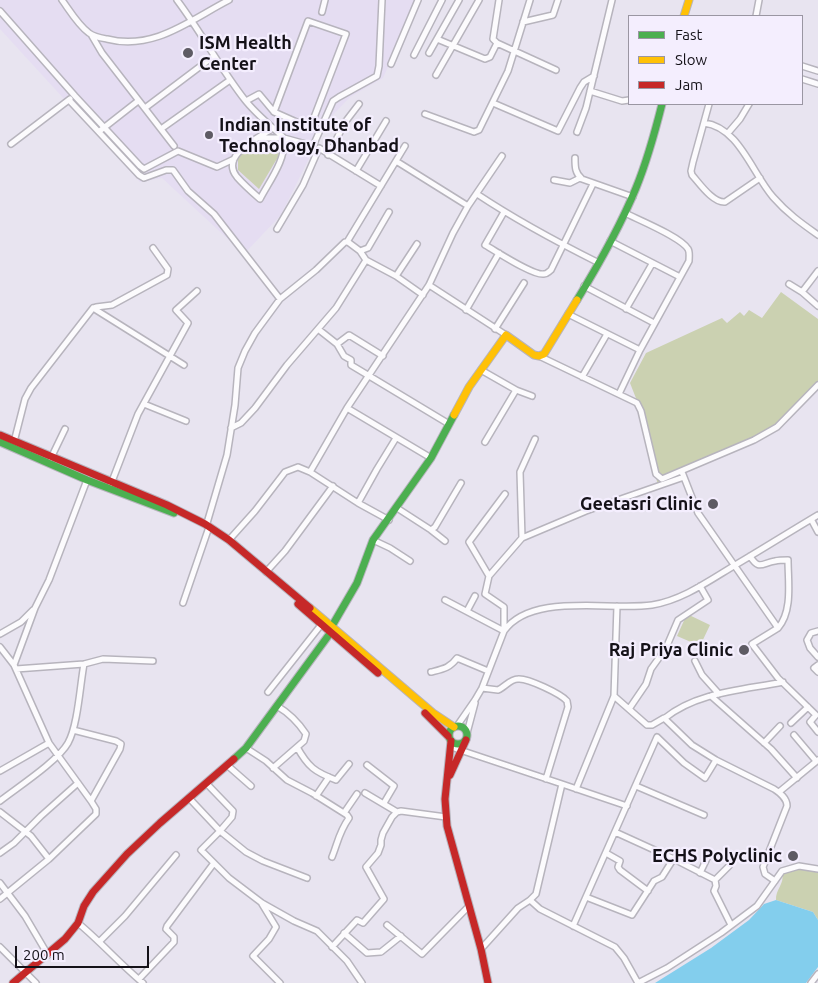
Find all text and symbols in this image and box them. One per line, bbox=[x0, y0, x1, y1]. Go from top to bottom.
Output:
legend bbox=[628, 15, 803, 105]
text: Fast bbox=[675, 26, 702, 43]
place label: ISM Health Center bbox=[199, 32, 292, 74]
marker: ISM Health Center bbox=[181, 46, 195, 60]
text: Slow bbox=[675, 51, 707, 68]
text: Jam bbox=[675, 76, 703, 93]
place label: Indian Institute of Technology, Dhanbad bbox=[219, 114, 399, 156]
marker: Indian Institute of Technology, Dhanbad bbox=[203, 129, 215, 141]
place label: Geetasri Clinic bbox=[580, 493, 702, 515]
marker: Geetasri Clinic bbox=[706, 497, 720, 511]
place label: Raj Priya Clinic bbox=[609, 639, 733, 661]
marker: Raj Priya Clinic bbox=[737, 643, 751, 657]
place label: ECHS Polyclinic bbox=[652, 845, 782, 867]
marker: ECHS Polyclinic bbox=[786, 849, 800, 863]
scale bar bbox=[18, 936, 151, 968]
text: 200 m bbox=[23, 946, 65, 963]

